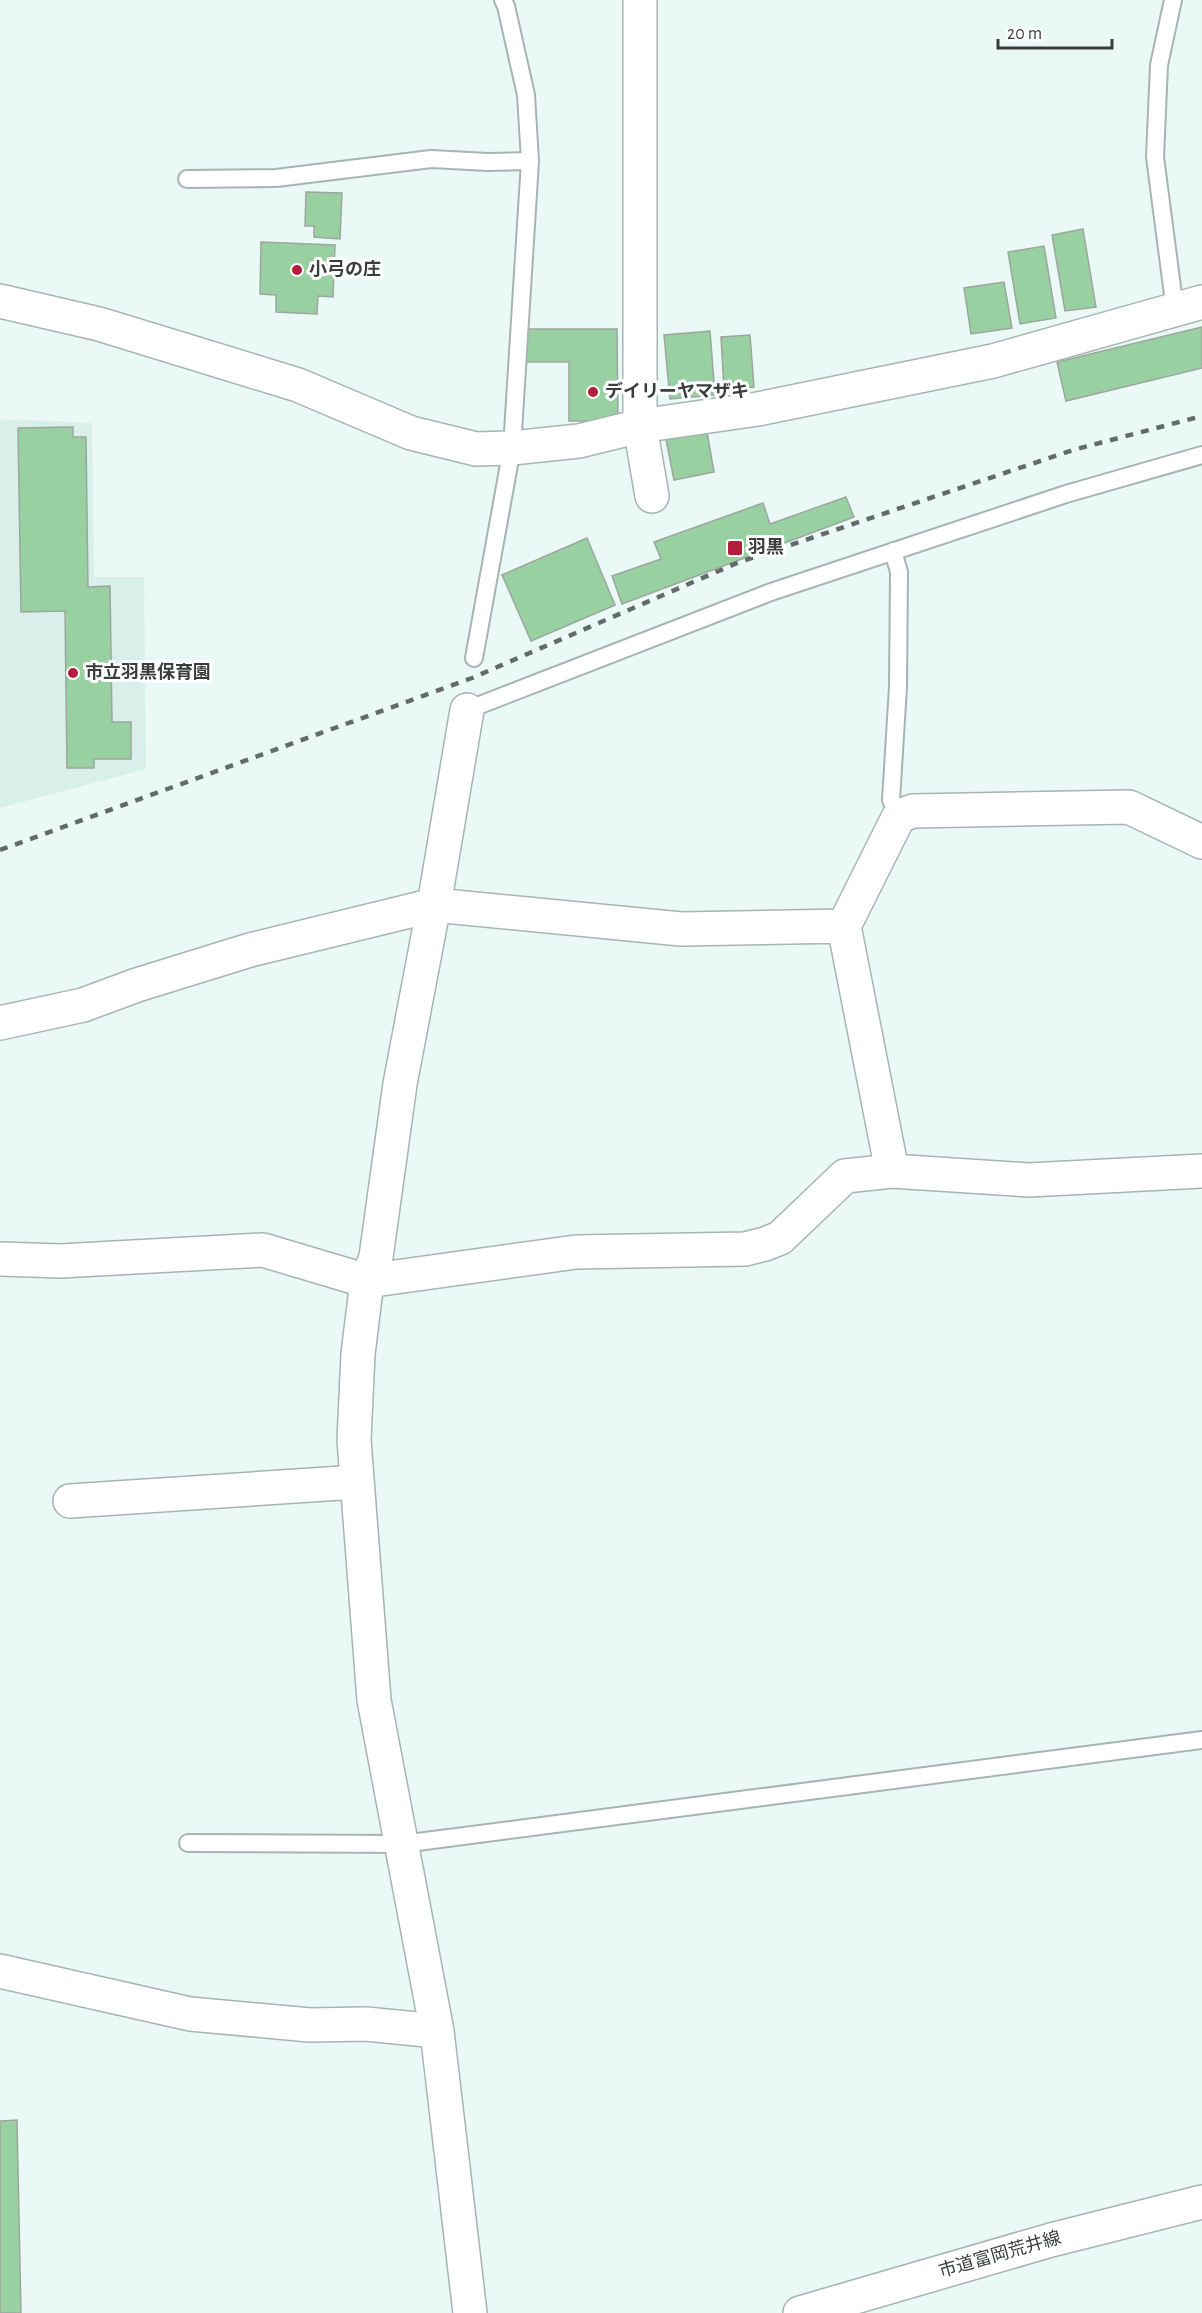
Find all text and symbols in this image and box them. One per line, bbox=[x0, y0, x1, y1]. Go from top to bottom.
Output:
scale bar bbox=[998, 12, 1112, 50]
text: 20 m bbox=[1007, 25, 1042, 43]
place label: 小弓の庄 bbox=[309, 260, 381, 279]
marker: 小弓の庄 bbox=[290, 263, 304, 277]
place label: デイリーヤマザキ bbox=[605, 381, 749, 401]
marker: デイリーヤマザキ bbox=[586, 385, 600, 399]
place label: 羽黒 bbox=[748, 538, 784, 557]
marker: 羽黒 bbox=[726, 539, 744, 557]
place label: 市立羽黒保育園 bbox=[85, 662, 211, 682]
marker: 市立羽黒保育園 bbox=[66, 666, 80, 680]
street label: 市道富岡荒井線 bbox=[936, 2227, 1063, 2281]

